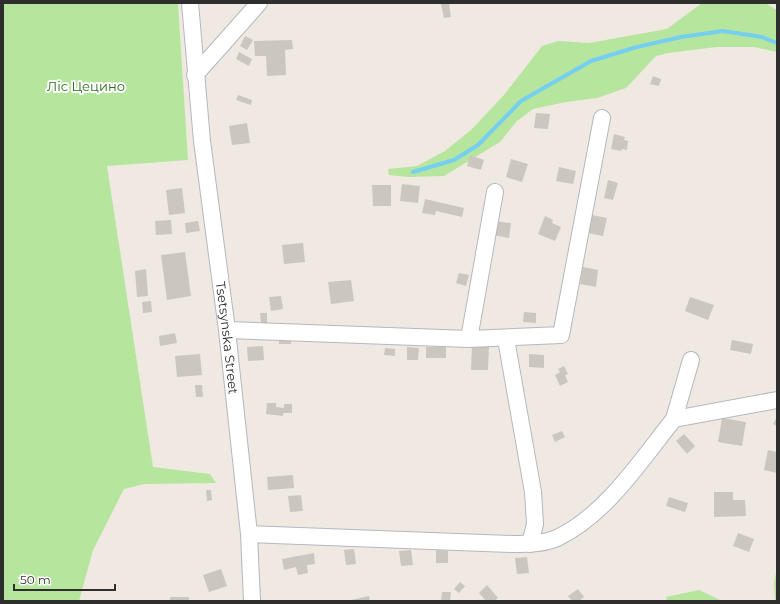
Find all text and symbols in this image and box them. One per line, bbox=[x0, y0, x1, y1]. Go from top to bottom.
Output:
park label: Ліс Цецино bbox=[47, 78, 125, 94]
street label: Tsetsynska Street bbox=[213, 281, 242, 395]
scale bar bbox=[14, 566, 115, 592]
text: 50 m bbox=[20, 572, 51, 587]

